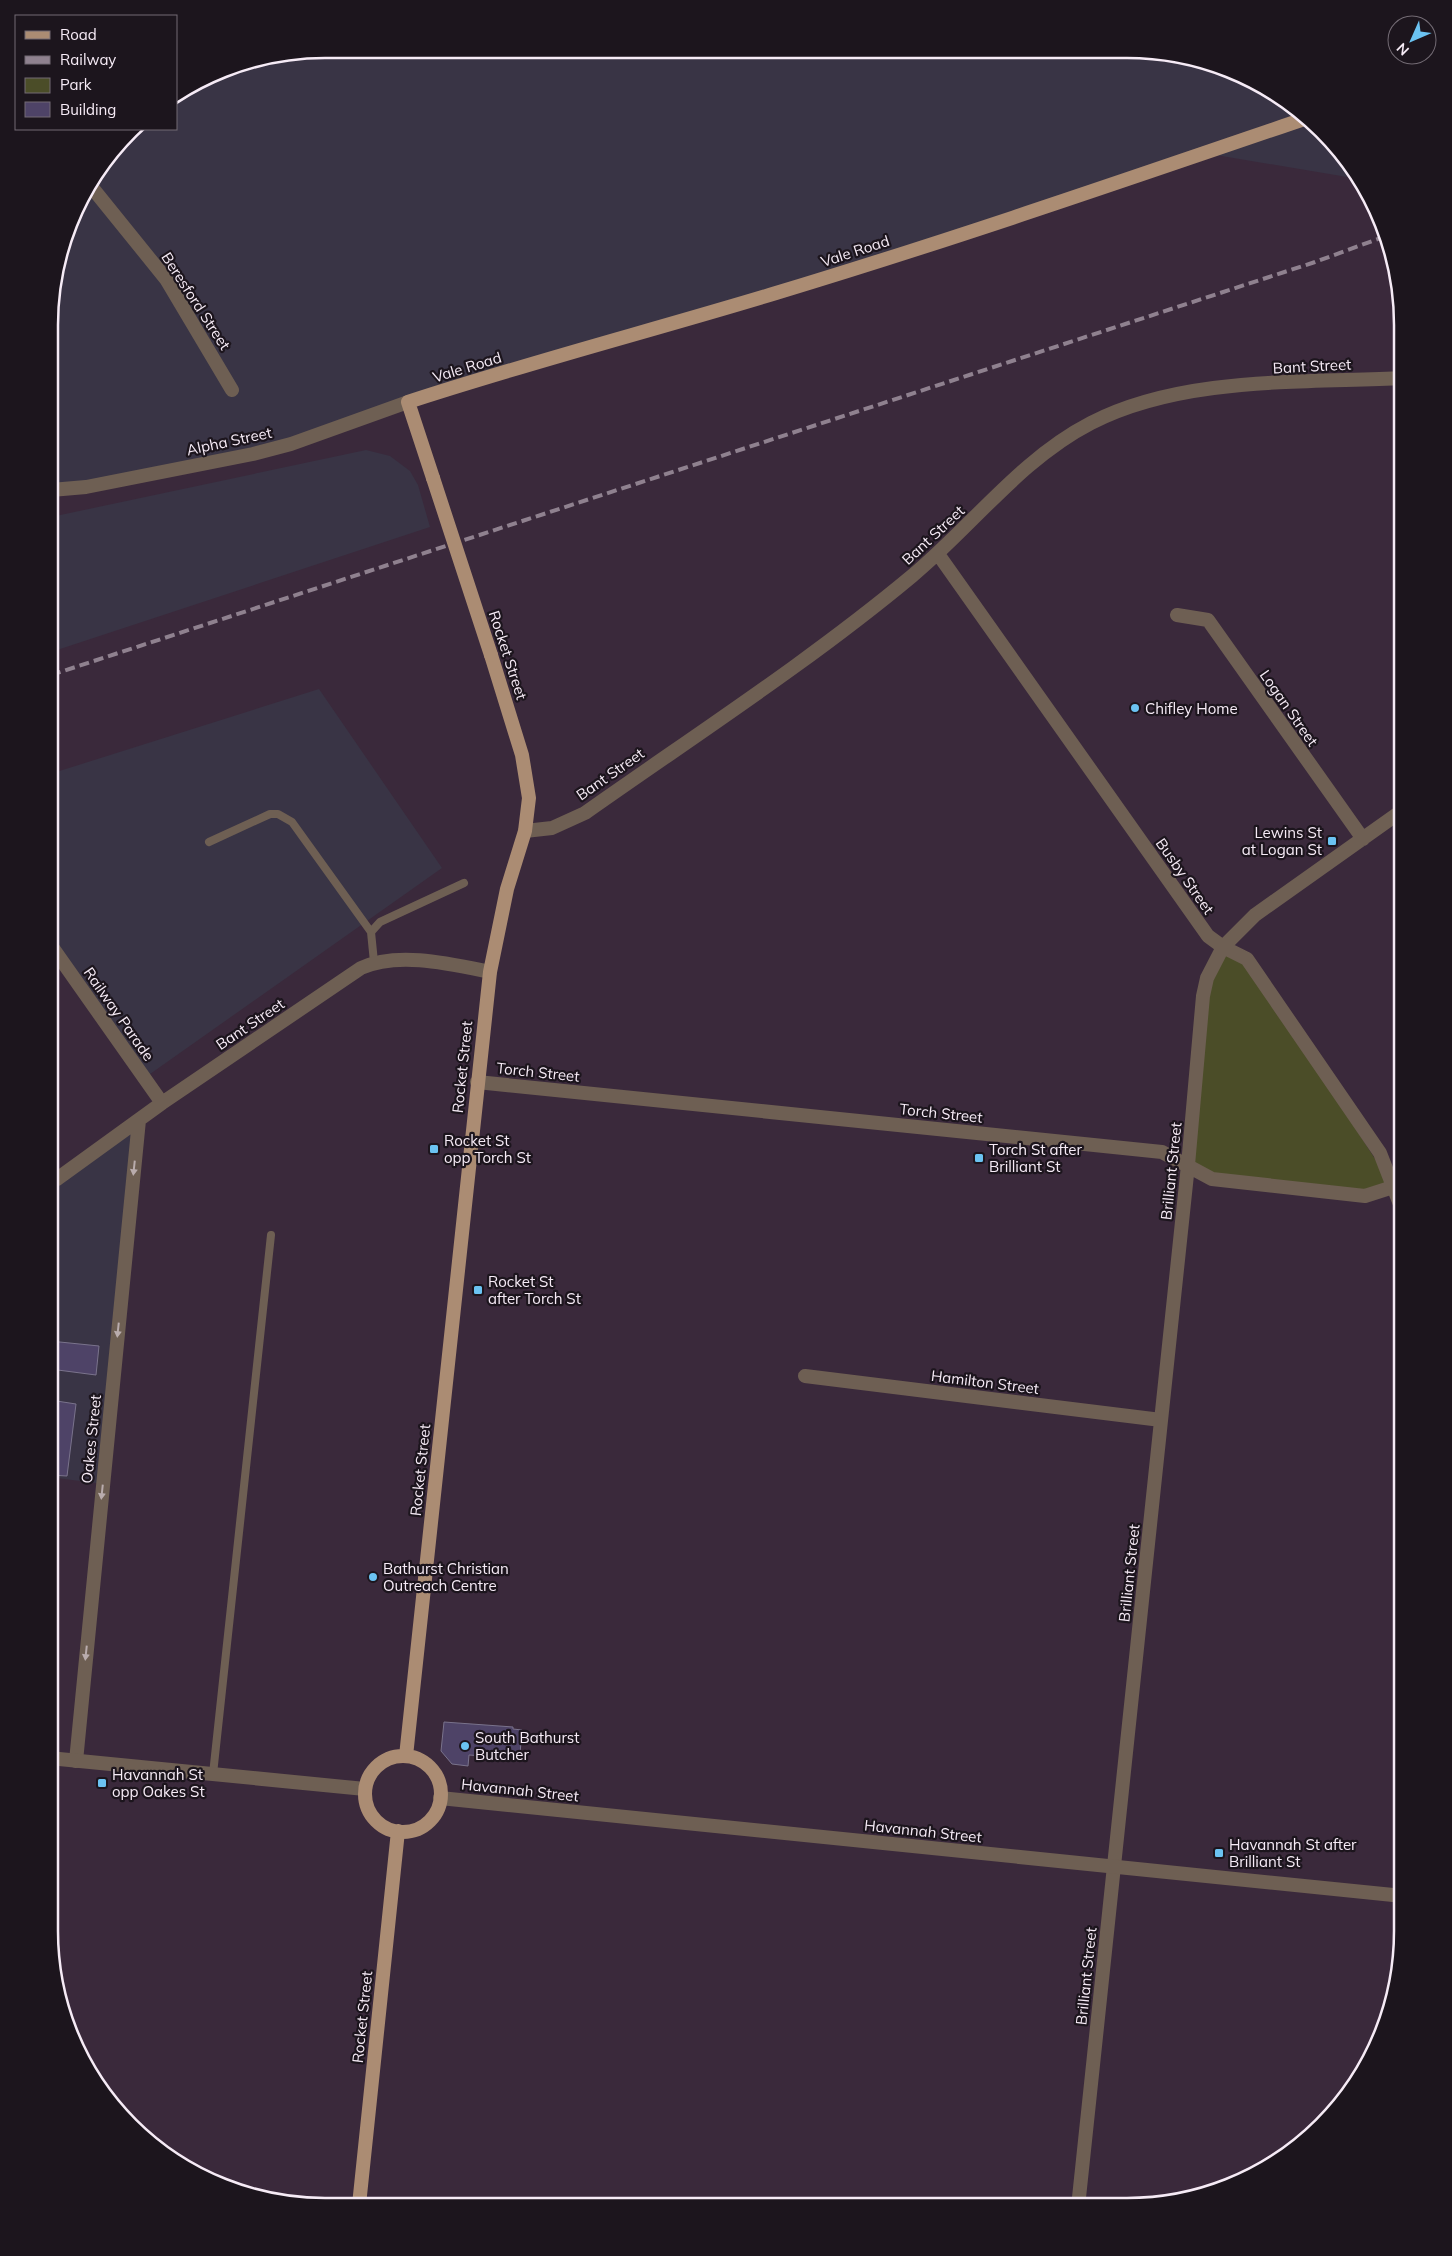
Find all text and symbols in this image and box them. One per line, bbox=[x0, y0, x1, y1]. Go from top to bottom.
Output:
legend bbox=[15, 15, 178, 130]
north arrow bbox=[1387, 15, 1437, 65]
text: Road bbox=[60, 25, 97, 44]
text: N bbox=[1393, 39, 1413, 59]
text: Railway bbox=[60, 50, 116, 69]
text: Park bbox=[60, 75, 92, 94]
text: Building bbox=[60, 100, 116, 119]
street label: Vale Road bbox=[818, 231, 892, 271]
street label: Beresford Street bbox=[157, 249, 235, 353]
street label: Vale Road bbox=[430, 348, 504, 386]
street label: Bant Street bbox=[1272, 354, 1352, 378]
street label: Alpha Street bbox=[185, 423, 273, 459]
street label: Bant Street bbox=[898, 501, 968, 569]
street label: Rocket Street bbox=[485, 608, 531, 702]
street label: Logan Street bbox=[1256, 666, 1322, 750]
place label: Chifley Home bbox=[1145, 699, 1238, 718]
marker: Chifley Home bbox=[1129, 702, 1141, 714]
street label: Bant Street bbox=[572, 744, 648, 804]
place label: Lewins St at Logan St bbox=[1242, 823, 1322, 859]
street label: Busby Street bbox=[1152, 834, 1218, 918]
marker: Lewins St at Logan St bbox=[1326, 835, 1338, 847]
street label: Railway Parade bbox=[80, 963, 158, 1065]
street label: Bant Street bbox=[212, 994, 288, 1054]
street label: Rocket Street bbox=[448, 1020, 476, 1114]
street label: Torch Street bbox=[496, 1058, 580, 1086]
street label: Torch Street bbox=[899, 1099, 983, 1127]
street label: Brilliant Street bbox=[1156, 1121, 1186, 1221]
place label: Rocket St opp Torch St bbox=[444, 1131, 531, 1167]
place label: Torch St after Brilliant St bbox=[989, 1140, 1082, 1176]
marker: Rocket St opp Torch St bbox=[428, 1143, 440, 1155]
marker: Torch St after Brilliant St bbox=[973, 1152, 985, 1164]
one-way arrow bbox=[130, 1160, 138, 1176]
place label: Rocket St after Torch St bbox=[488, 1272, 581, 1308]
marker: Rocket St after Torch St bbox=[472, 1284, 484, 1296]
one-way arrow bbox=[114, 1322, 122, 1338]
street label: Hamilton Street bbox=[930, 1366, 1040, 1398]
street label: Oakes Street bbox=[77, 1394, 105, 1484]
street label: Rocket Street bbox=[406, 1423, 434, 1517]
one-way arrow bbox=[98, 1484, 106, 1500]
street label: Brilliant Street bbox=[1114, 1523, 1144, 1623]
place label: Bathurst Christian Outreach Centre bbox=[383, 1559, 509, 1595]
marker: Bathurst Christian Outreach Centre bbox=[367, 1571, 379, 1583]
one-way arrow bbox=[82, 1646, 90, 1662]
place label: South Bathurst Butcher bbox=[475, 1728, 579, 1764]
marker: South Bathurst Butcher bbox=[459, 1740, 471, 1752]
place label: Havannah St opp Oakes St bbox=[112, 1765, 205, 1801]
street label: Havannah Street bbox=[460, 1774, 580, 1806]
marker: Havannah St opp Oakes St bbox=[96, 1777, 108, 1789]
street label: Havannah Street bbox=[863, 1815, 983, 1847]
place label: Havannah St after Brilliant St bbox=[1229, 1835, 1357, 1871]
marker: Havannah St after Brilliant St bbox=[1213, 1847, 1225, 1859]
street label: Brilliant Street bbox=[1071, 1926, 1101, 2026]
street label: Rocket Street bbox=[348, 1970, 376, 2064]

